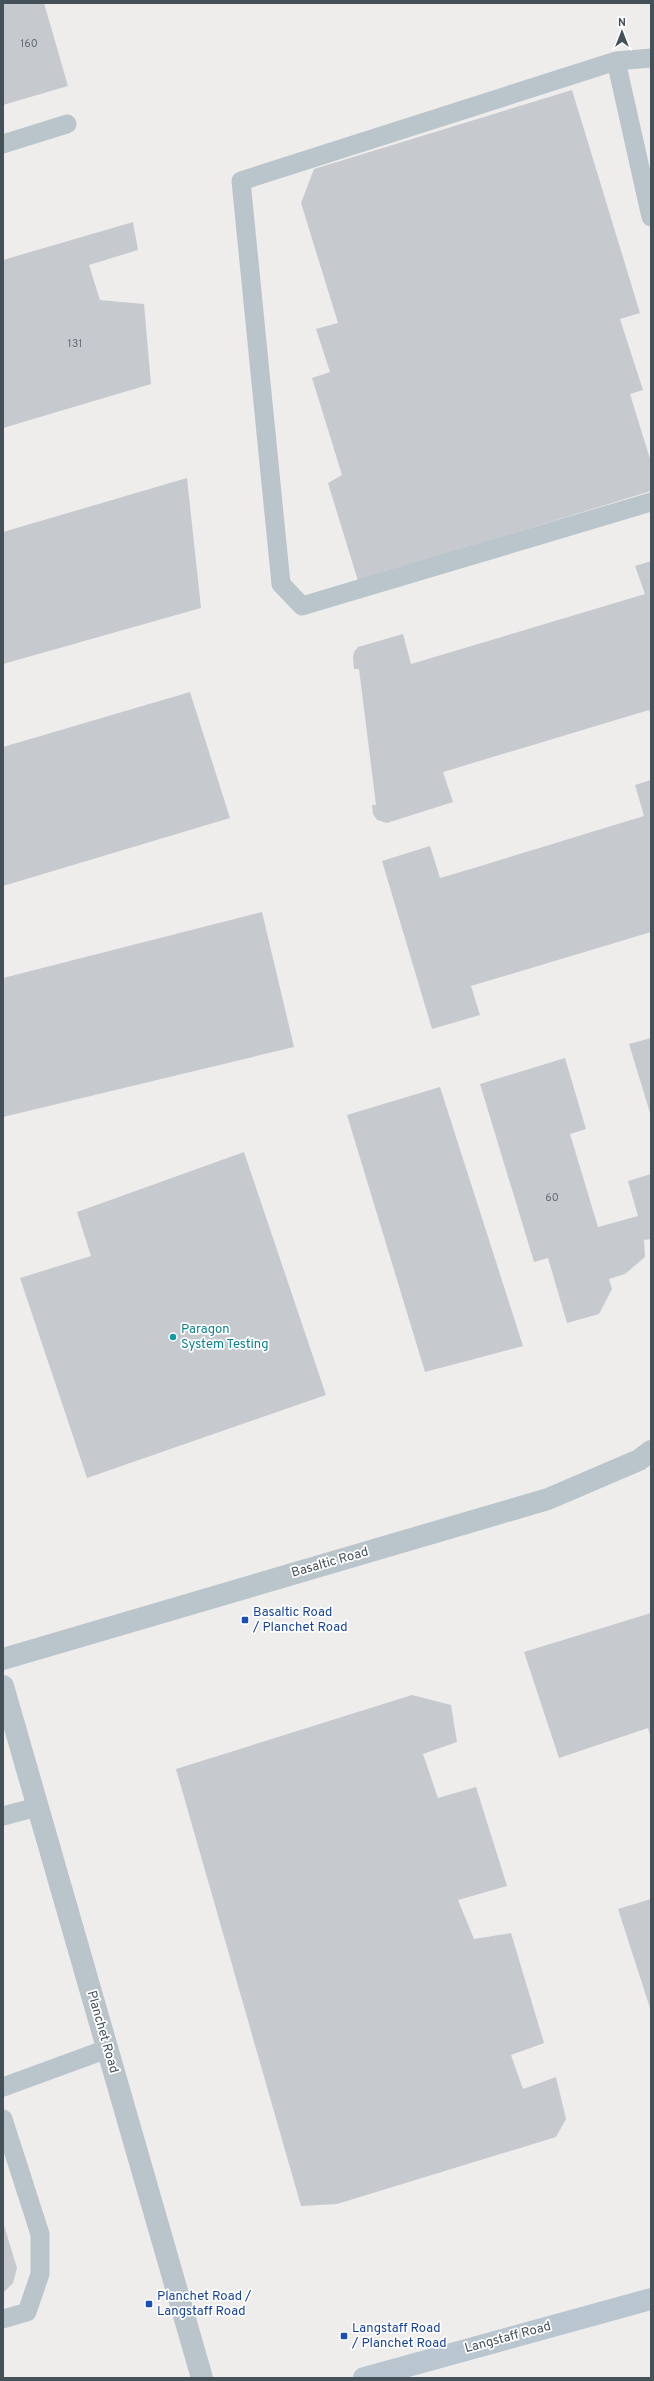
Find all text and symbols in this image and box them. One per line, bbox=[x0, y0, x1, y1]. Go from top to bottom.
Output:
north arrow bbox=[602, 12, 642, 52]
text: N bbox=[618, 16, 626, 30]
house number: 160 bbox=[20, 37, 38, 51]
house number: 131 bbox=[68, 337, 82, 351]
house number: 60 bbox=[545, 1191, 559, 1205]
place label: Paragon System Testing bbox=[181, 1322, 269, 1353]
marker: Paragon System Testing bbox=[168, 1332, 178, 1342]
street label: Basaltic Road bbox=[290, 1544, 370, 1582]
place label: Basaltic Road / Planchet Road bbox=[252, 1605, 347, 1636]
marker: Basaltic Road / Planchet Road bbox=[240, 1615, 250, 1625]
street label: Planchet Road bbox=[83, 1989, 121, 2075]
place label: Planchet Road / Langstaff Road bbox=[157, 2289, 252, 2320]
marker: Planchet Road / Langstaff Road bbox=[144, 2299, 154, 2309]
street label: Langstaff Road bbox=[463, 2319, 553, 2357]
place label: Langstaff Road / Planchet Road bbox=[351, 2321, 446, 2352]
marker: Langstaff Road / Planchet Road bbox=[339, 2331, 349, 2341]

